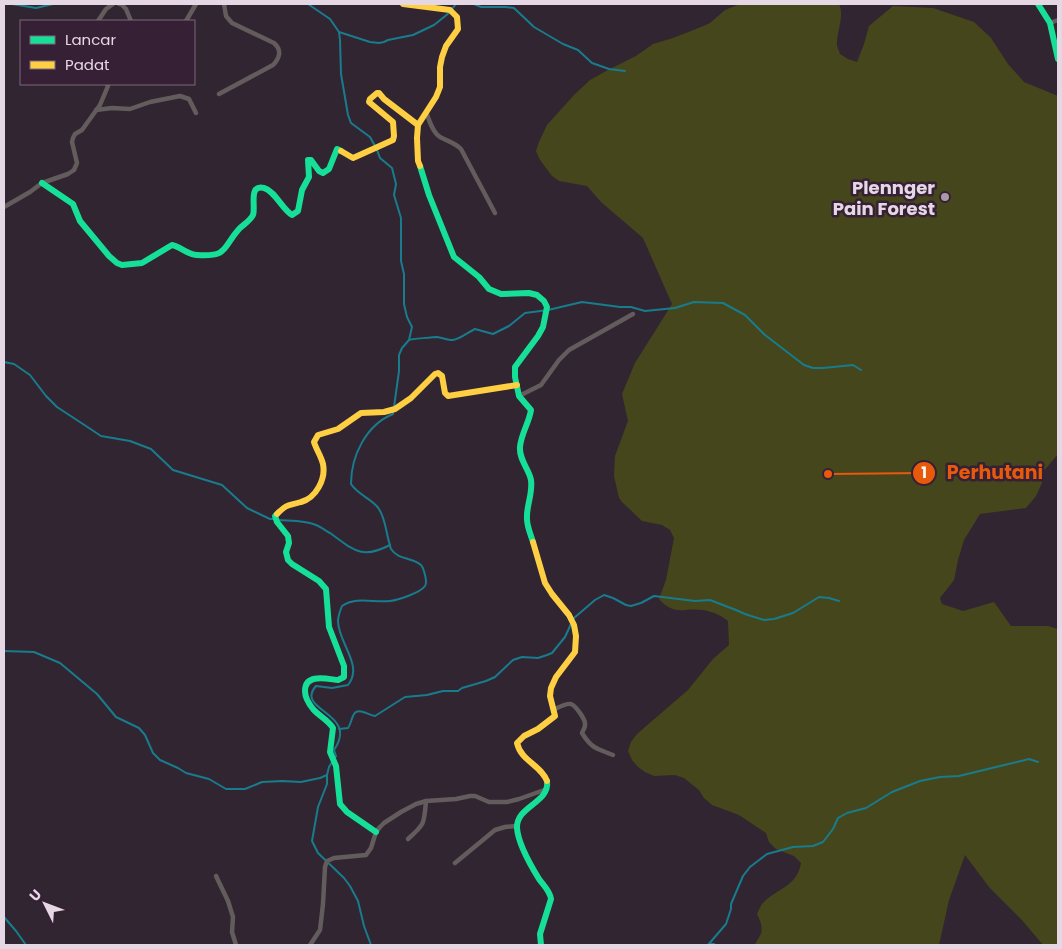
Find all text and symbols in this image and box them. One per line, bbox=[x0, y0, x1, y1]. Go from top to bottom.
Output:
legend bbox=[20, 20, 195, 85]
text: Lancar bbox=[65, 29, 116, 50]
text: Padat bbox=[65, 54, 110, 75]
place label: Plennger Pain Forest bbox=[833, 175, 935, 221]
marker: Plennger Pain Forest bbox=[939, 191, 951, 203]
callout: Perhutani bbox=[911, 456, 1053, 490]
text: Perhutani bbox=[947, 459, 1043, 486]
text: 1 bbox=[921, 462, 927, 483]
north arrow bbox=[20, 879, 70, 929]
text: U bbox=[25, 885, 46, 906]

